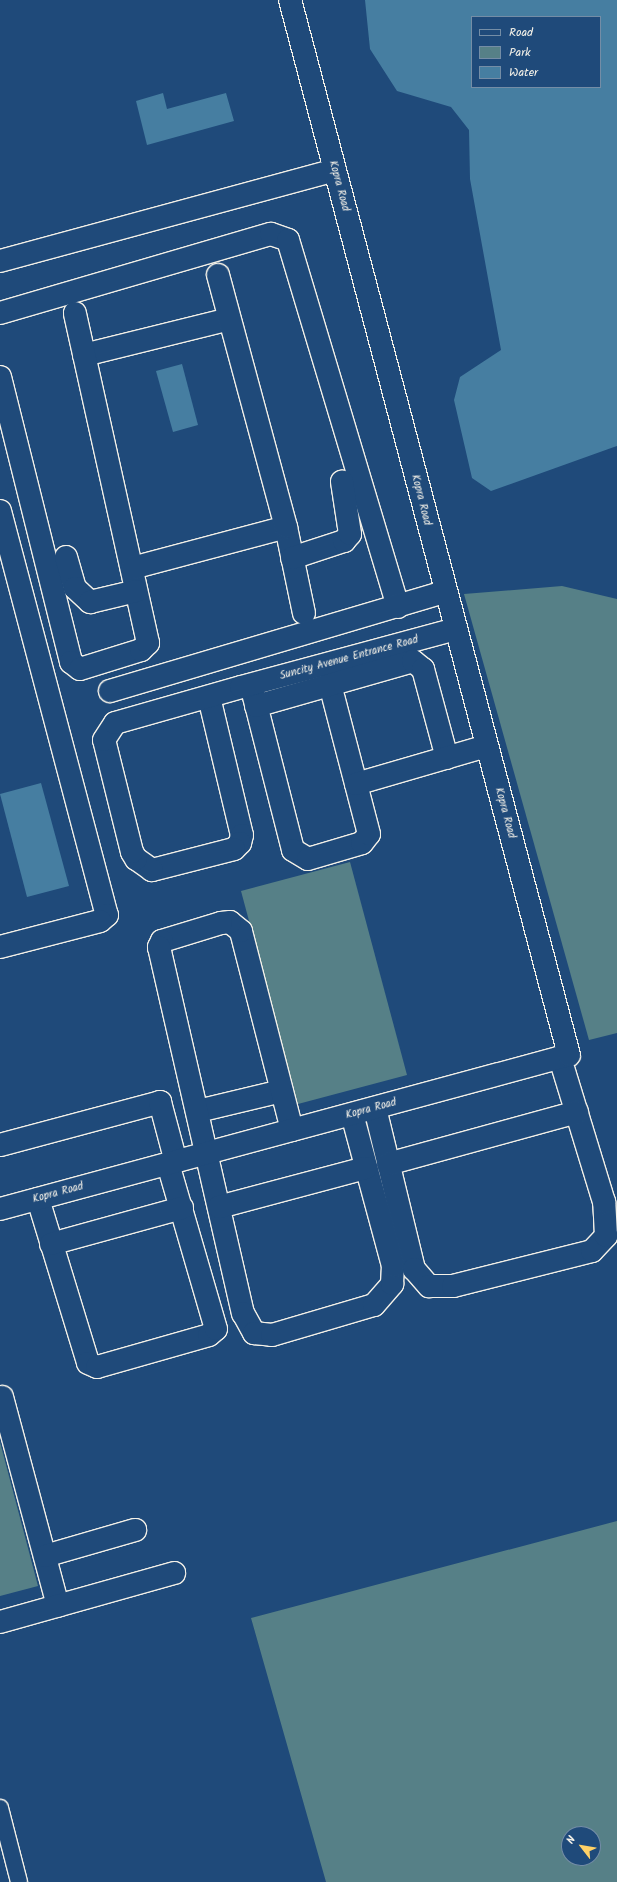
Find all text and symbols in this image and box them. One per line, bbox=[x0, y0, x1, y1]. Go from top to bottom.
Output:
legend bbox=[471, 16, 601, 88]
text: Road bbox=[509, 23, 533, 42]
text: Park bbox=[509, 43, 531, 62]
text: Water bbox=[509, 63, 538, 82]
street label: Kopra Road bbox=[326, 159, 352, 213]
street label: Kopra Road bbox=[408, 473, 434, 527]
street label: Suncity Avenue Entrance Road bbox=[278, 633, 420, 683]
street label: Kopra Road bbox=[492, 786, 518, 840]
street label: Kopra Road bbox=[344, 1096, 398, 1122]
street label: Kopra Road bbox=[31, 1180, 85, 1206]
north arrow bbox=[561, 1826, 601, 1866]
text: N bbox=[562, 1833, 581, 1848]

